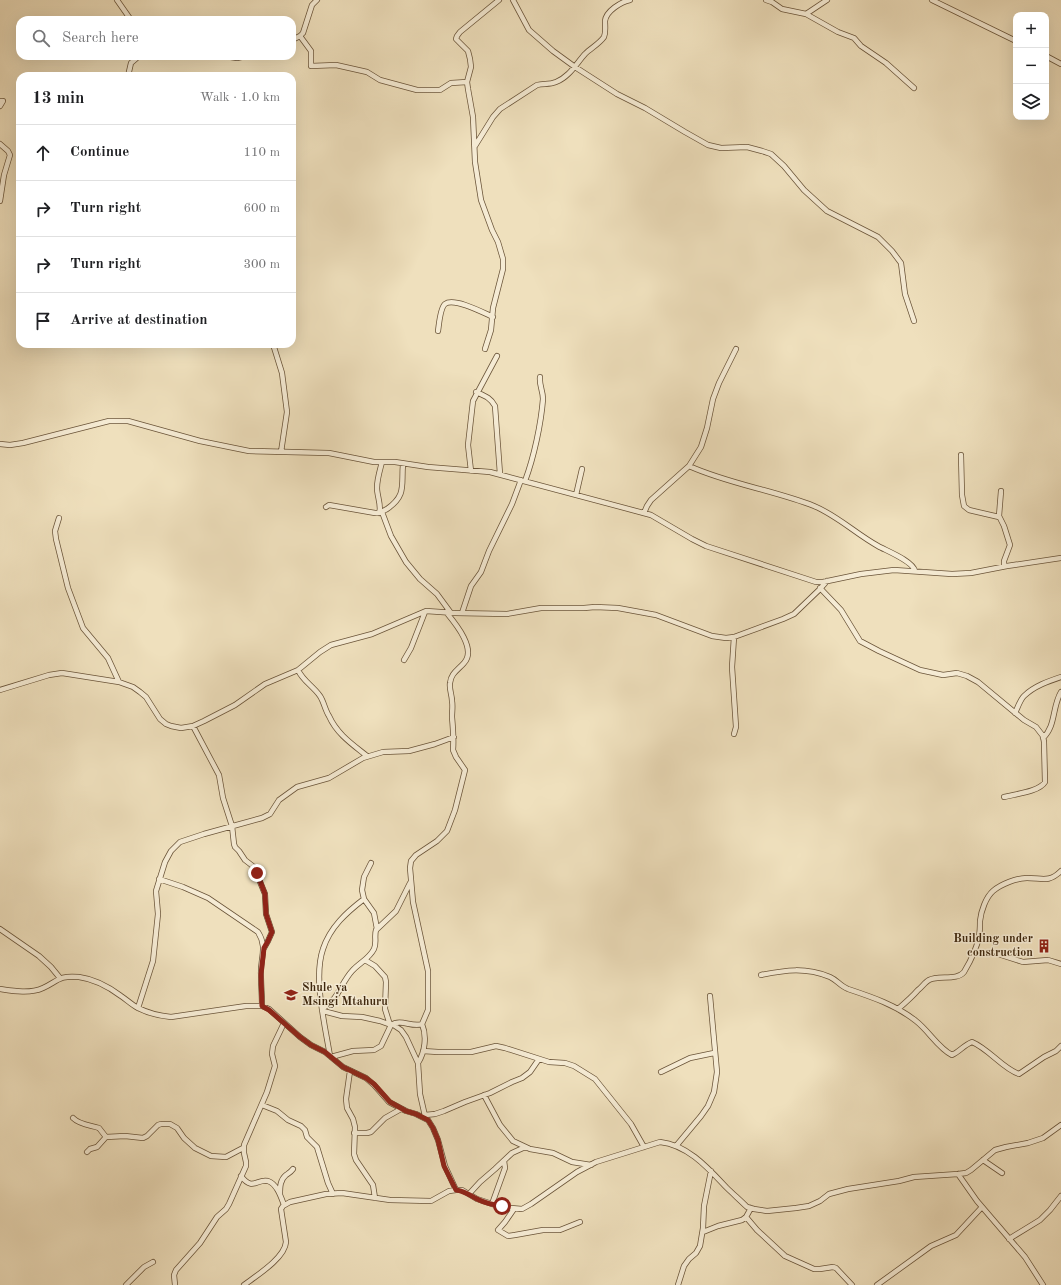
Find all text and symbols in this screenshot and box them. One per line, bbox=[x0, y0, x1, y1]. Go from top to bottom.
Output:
map controls bbox=[1013, 12, 1049, 120]
button: + bbox=[1013, 12, 1049, 48]
search box bbox=[16, 16, 296, 60]
icon: search bbox=[30, 27, 52, 49]
text: Search here bbox=[62, 31, 139, 46]
button: − bbox=[1013, 48, 1049, 84]
button: layers bbox=[1013, 84, 1049, 120]
text: 13 min bbox=[32, 90, 85, 107]
text: Walk · 1.0 km bbox=[200, 91, 280, 104]
icon: ahead bbox=[32, 142, 54, 164]
text: Continue bbox=[70, 145, 129, 160]
text: 110 m bbox=[243, 146, 280, 159]
icon: right bbox=[32, 198, 54, 220]
text: Turn right bbox=[70, 201, 141, 216]
text: 600 m bbox=[243, 202, 280, 215]
icon: right bbox=[32, 254, 54, 276]
text: Turn right bbox=[70, 257, 141, 272]
text: 300 m bbox=[243, 258, 280, 271]
icon: arrive bbox=[32, 310, 54, 332]
text: Arrive at destination bbox=[70, 313, 208, 328]
route end bbox=[248, 864, 266, 882]
place label: Building under construction bbox=[953, 933, 1033, 959]
building icon: Building under construction bbox=[1036, 938, 1052, 954]
place label: Shule ya Msingi Mtahuru bbox=[302, 982, 388, 1008]
school or university icon: Shule ya Msingi Mtahuru bbox=[283, 987, 299, 1003]
route start bbox=[493, 1197, 511, 1215]

